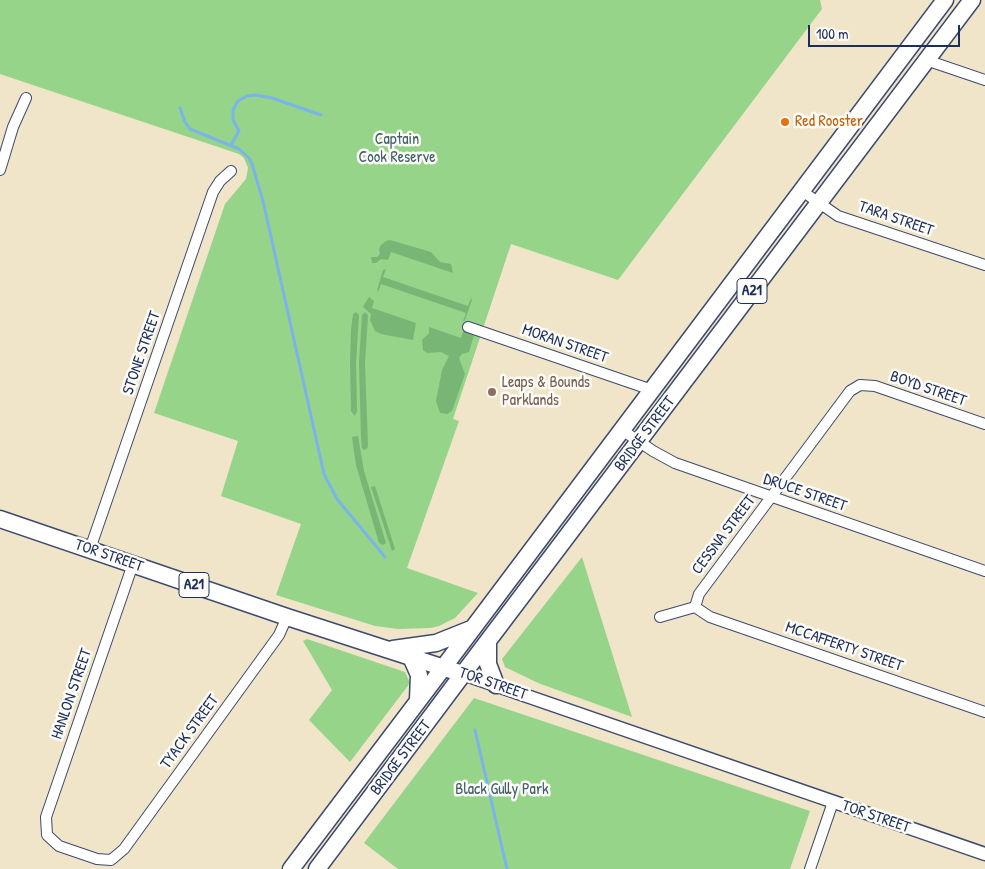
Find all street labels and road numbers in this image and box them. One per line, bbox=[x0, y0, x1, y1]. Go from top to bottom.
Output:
street label: TARA STREET bbox=[856, 197, 936, 241]
road number: A21 bbox=[737, 278, 767, 304]
street label: STONE STREET bbox=[119, 309, 165, 397]
street label: MORAN STREET bbox=[520, 320, 610, 368]
street label: BOYD STREET bbox=[887, 367, 969, 411]
street label: BRIDGE STREET bbox=[611, 393, 679, 475]
street label: DRUCE STREET bbox=[761, 470, 849, 516]
street label: CESSNA STREET bbox=[688, 492, 760, 578]
street label: TOR STREET bbox=[72, 535, 146, 577]
road number: A21 bbox=[179, 572, 209, 598]
street label: MCCAFFERTY STREET bbox=[783, 618, 905, 676]
street label: HANLON STREET bbox=[48, 646, 96, 742]
street label: TOR STREET bbox=[456, 663, 530, 705]
street label: TYACK STREET bbox=[157, 691, 223, 773]
street label: BRIDGE STREET bbox=[367, 717, 435, 799]
street label: TOR STREET bbox=[839, 796, 913, 838]

